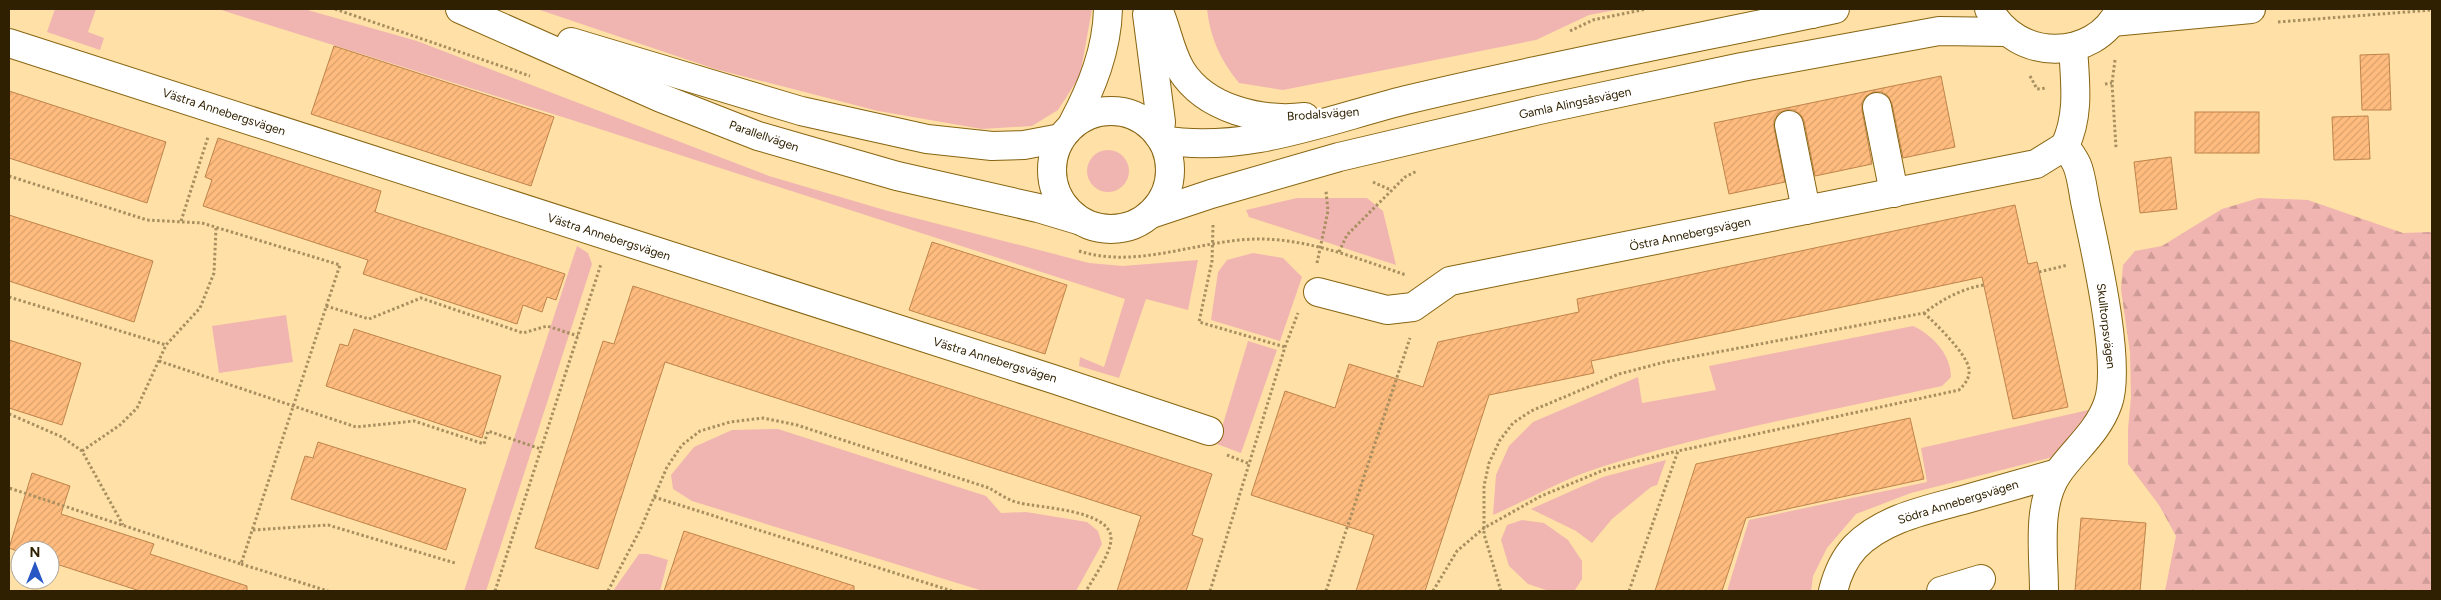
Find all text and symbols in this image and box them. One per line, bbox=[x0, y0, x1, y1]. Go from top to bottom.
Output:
street label: Gamla Alingsåsvägen bbox=[1518, 84, 1633, 122]
street label: Västra Annebergsvägen bbox=[161, 85, 288, 139]
street label: Brodalsvägen bbox=[1286, 104, 1360, 124]
street label: Parallellvägen bbox=[727, 118, 801, 155]
street label: Västra Annebergsvägen bbox=[546, 210, 673, 264]
street label: Östra Annebergsvägen bbox=[1628, 214, 1752, 254]
street label: Skulltorpsvägen bbox=[2094, 282, 2118, 370]
street label: Västra Annebergsvägen bbox=[931, 334, 1059, 386]
street label: Södra Annebergsvägen bbox=[1896, 477, 2020, 527]
north arrow bbox=[10, 540, 60, 590]
text: N bbox=[30, 544, 40, 561]

